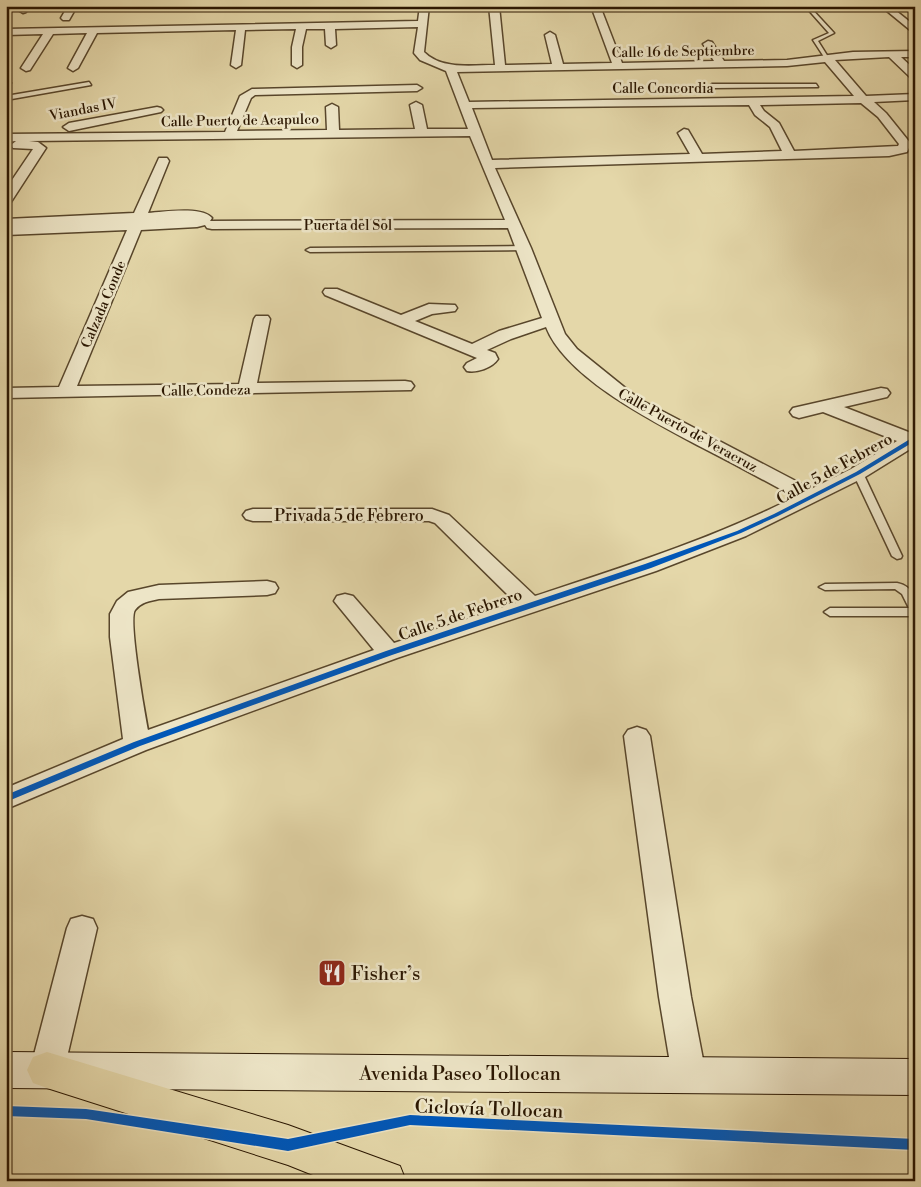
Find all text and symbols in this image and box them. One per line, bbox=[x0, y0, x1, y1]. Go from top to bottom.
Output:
street label: Calle 16 de Septiembre bbox=[611, 42, 755, 62]
street label: Calle Concordia bbox=[612, 80, 715, 98]
street label: Viandas IV bbox=[47, 94, 120, 126]
street label: Calle Puerto de Acapulco bbox=[161, 111, 319, 131]
street label: Puerta del Sol bbox=[304, 217, 392, 235]
street label: Calzada Conde bbox=[77, 258, 130, 351]
street label: Calle Condeza bbox=[161, 381, 252, 401]
street label: Calle Puerto de Veracruz bbox=[615, 385, 761, 477]
street label: Calle 5 de Febrero bbox=[773, 429, 896, 509]
street label: Privada 5 de Febrero bbox=[274, 506, 424, 526]
street label: Calle 5 de Febrero bbox=[396, 584, 525, 646]
restaurant icon: Fisher’s bbox=[317, 958, 347, 988]
place label: Fisher’s bbox=[351, 962, 420, 986]
street label: Avenida Paseo Tollocan bbox=[358, 1062, 561, 1086]
street label: Ciclovía Tollocan bbox=[414, 1094, 564, 1124]

